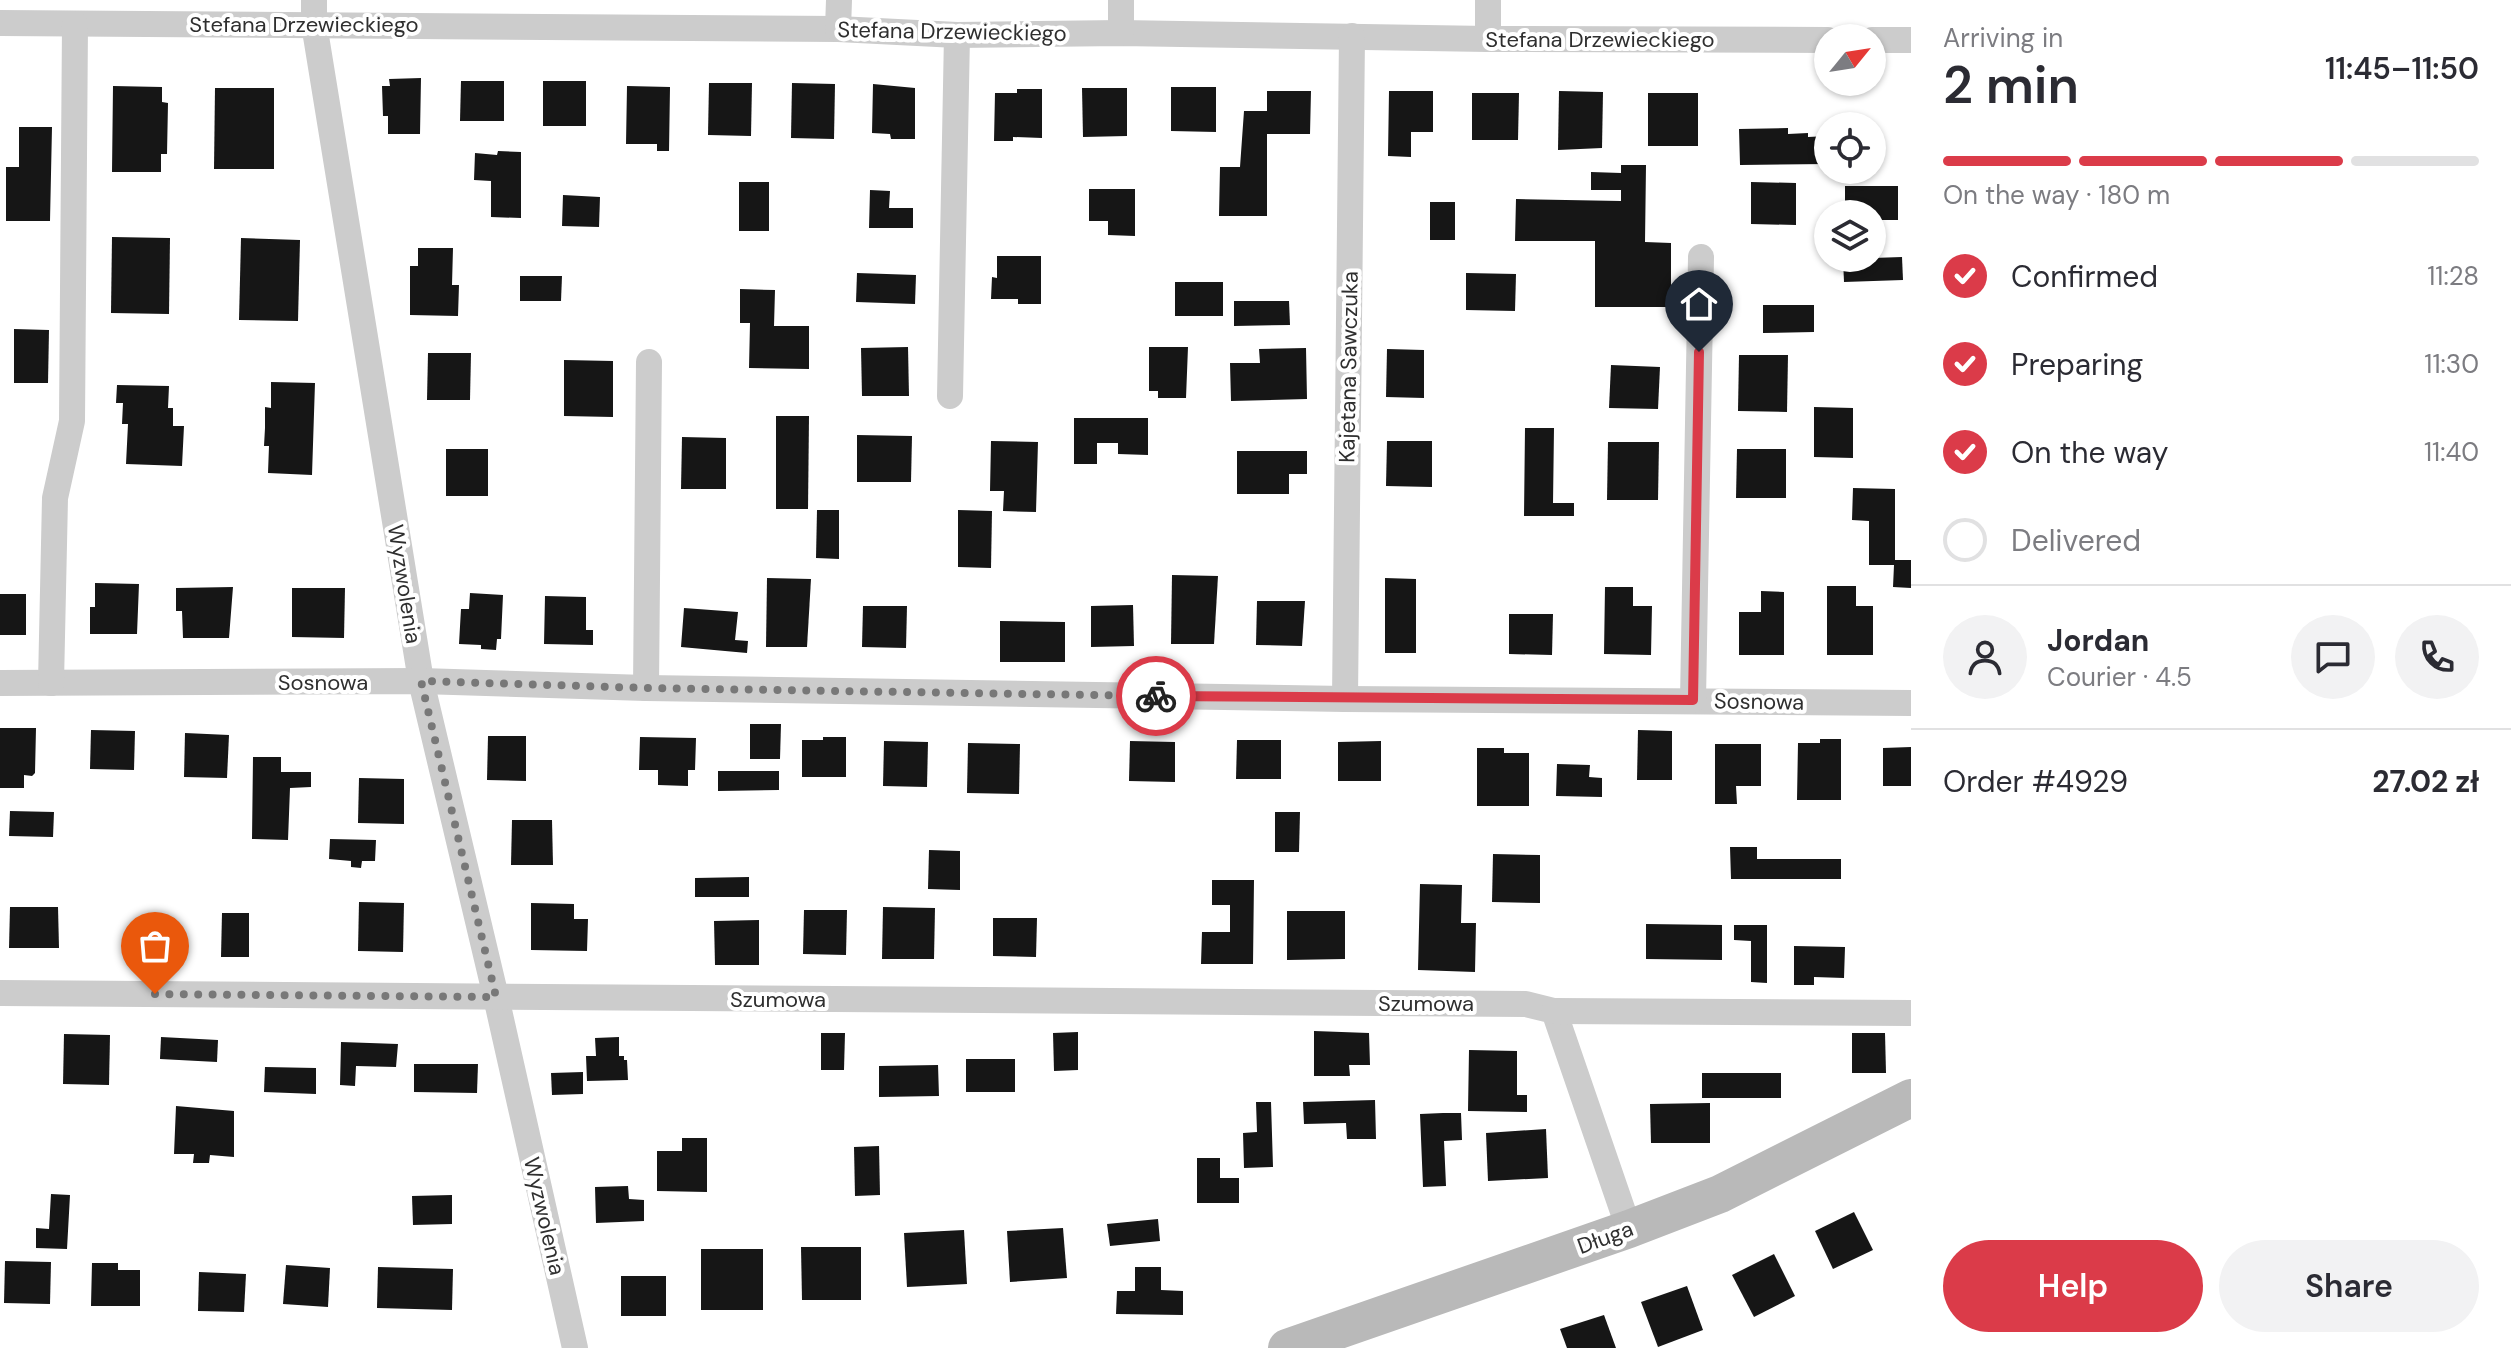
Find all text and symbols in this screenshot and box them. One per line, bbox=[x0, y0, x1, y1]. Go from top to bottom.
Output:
street label: Stefana Drzewieckiego bbox=[189, 10, 419, 39]
street label: Stefana Drzewieckiego bbox=[837, 15, 1067, 48]
text: Arriving in bbox=[1943, 21, 2063, 55]
north arrow bbox=[1814, 24, 1886, 96]
map controls bbox=[1814, 24, 1886, 272]
street label: Stefana Drzewieckiego bbox=[1485, 25, 1715, 54]
text: 11:45–11:50 bbox=[2325, 49, 2479, 88]
text: 2 min bbox=[1943, 51, 2079, 119]
button: locate bbox=[1814, 112, 1886, 184]
text: On the way · 180 m bbox=[1943, 178, 2170, 212]
button: layers bbox=[1814, 200, 1886, 272]
icon: check bbox=[1943, 254, 1987, 298]
text: Confirmed bbox=[2011, 257, 2158, 296]
text: 11:28 bbox=[2427, 259, 2479, 293]
pin bbox=[1665, 270, 1733, 352]
street label: Kajetana Sawczuka bbox=[1332, 271, 1365, 463]
icon: home bbox=[1677, 282, 1721, 326]
icon: check bbox=[1943, 342, 1987, 386]
text: Preparing bbox=[2011, 345, 2143, 384]
text: 11:30 bbox=[2424, 347, 2479, 381]
icon: check bbox=[1943, 430, 1987, 474]
text: On the way bbox=[2011, 433, 2168, 472]
text: 11:40 bbox=[2424, 435, 2479, 469]
text: Delivered bbox=[2011, 521, 2141, 560]
street label: Wyzwolenia bbox=[381, 522, 428, 646]
button: person bbox=[1943, 615, 2027, 699]
button: chat bbox=[2291, 615, 2375, 699]
button: phone bbox=[2395, 615, 2479, 699]
text: Jordan bbox=[2047, 621, 2149, 660]
courier bbox=[1116, 656, 1196, 736]
text: Courier · 4.5 bbox=[2047, 660, 2192, 694]
street label: Sosnowa bbox=[278, 668, 368, 697]
icon: bike bbox=[1134, 674, 1178, 718]
street label: Sosnowa bbox=[1714, 686, 1804, 717]
text: Order #4929 bbox=[1943, 762, 2128, 801]
text: 27.02 zł bbox=[2372, 762, 2479, 801]
pin bbox=[121, 912, 189, 994]
icon: bag bbox=[133, 924, 177, 968]
street label: Szumowa bbox=[730, 985, 826, 1014]
street label: Szumowa bbox=[1378, 989, 1474, 1018]
street label: Wyzwolenia bbox=[517, 1154, 572, 1278]
street label: Długa bbox=[1573, 1214, 1637, 1261]
button: Help bbox=[1943, 1240, 2203, 1332]
button: Share bbox=[2219, 1240, 2479, 1332]

